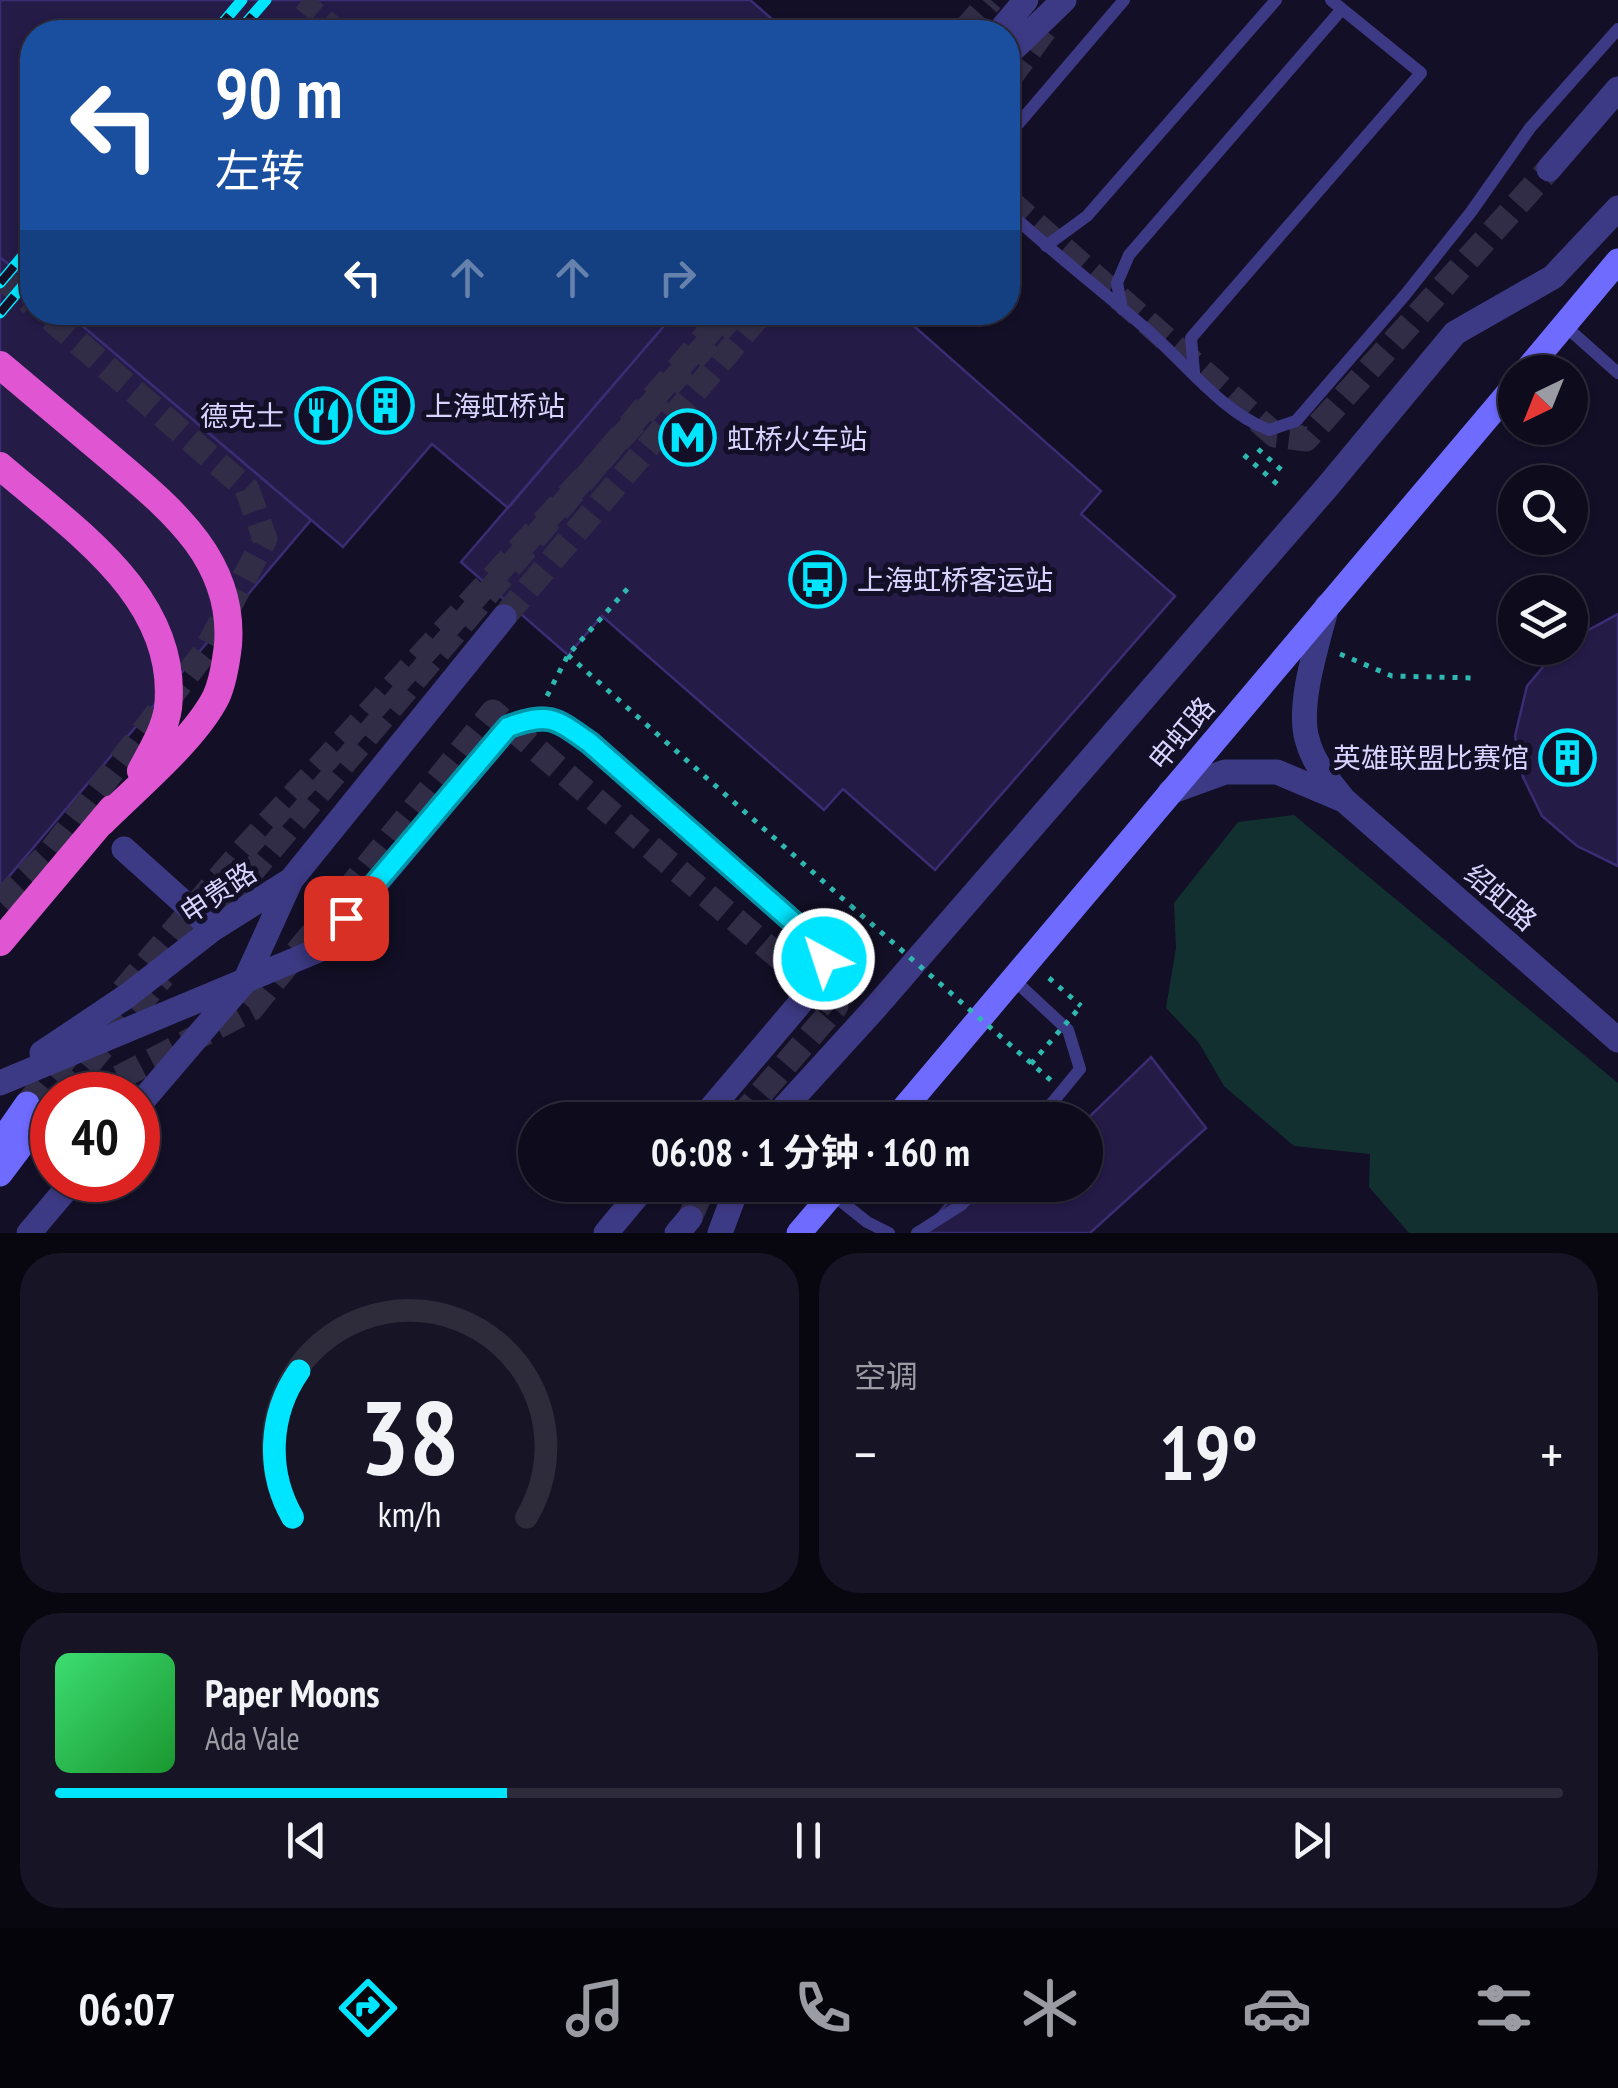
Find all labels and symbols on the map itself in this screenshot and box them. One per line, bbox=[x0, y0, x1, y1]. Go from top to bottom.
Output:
north arrow bbox=[1498, 355, 1588, 445]
building icon: 上海虹桥站 bbox=[356, 375, 416, 435]
restaurant icon: 德克士 bbox=[293, 385, 353, 445]
place label: 上海虹桥站 bbox=[425, 387, 565, 424]
place label: 德克士 bbox=[200, 397, 284, 434]
metro station icon: 虹桥火车站 bbox=[658, 408, 718, 468]
place label: 虹桥火车站 bbox=[727, 420, 867, 457]
bus stop icon: 上海虹桥客运站 bbox=[788, 549, 848, 609]
place label: 上海虹桥客运站 bbox=[857, 561, 1053, 598]
street label: 申虹路 bbox=[1140, 689, 1222, 777]
building icon: 英雄联盟比赛馆 bbox=[1538, 727, 1598, 787]
place label: 英雄联盟比赛馆 bbox=[1333, 739, 1529, 776]
street label: 申贵路 bbox=[173, 853, 263, 931]
street label: 绍虹路 bbox=[1457, 855, 1545, 939]
pin bbox=[304, 876, 389, 961]
position arrow bbox=[772, 907, 876, 1011]
speed limit sign: 40 bbox=[30, 1072, 160, 1202]

